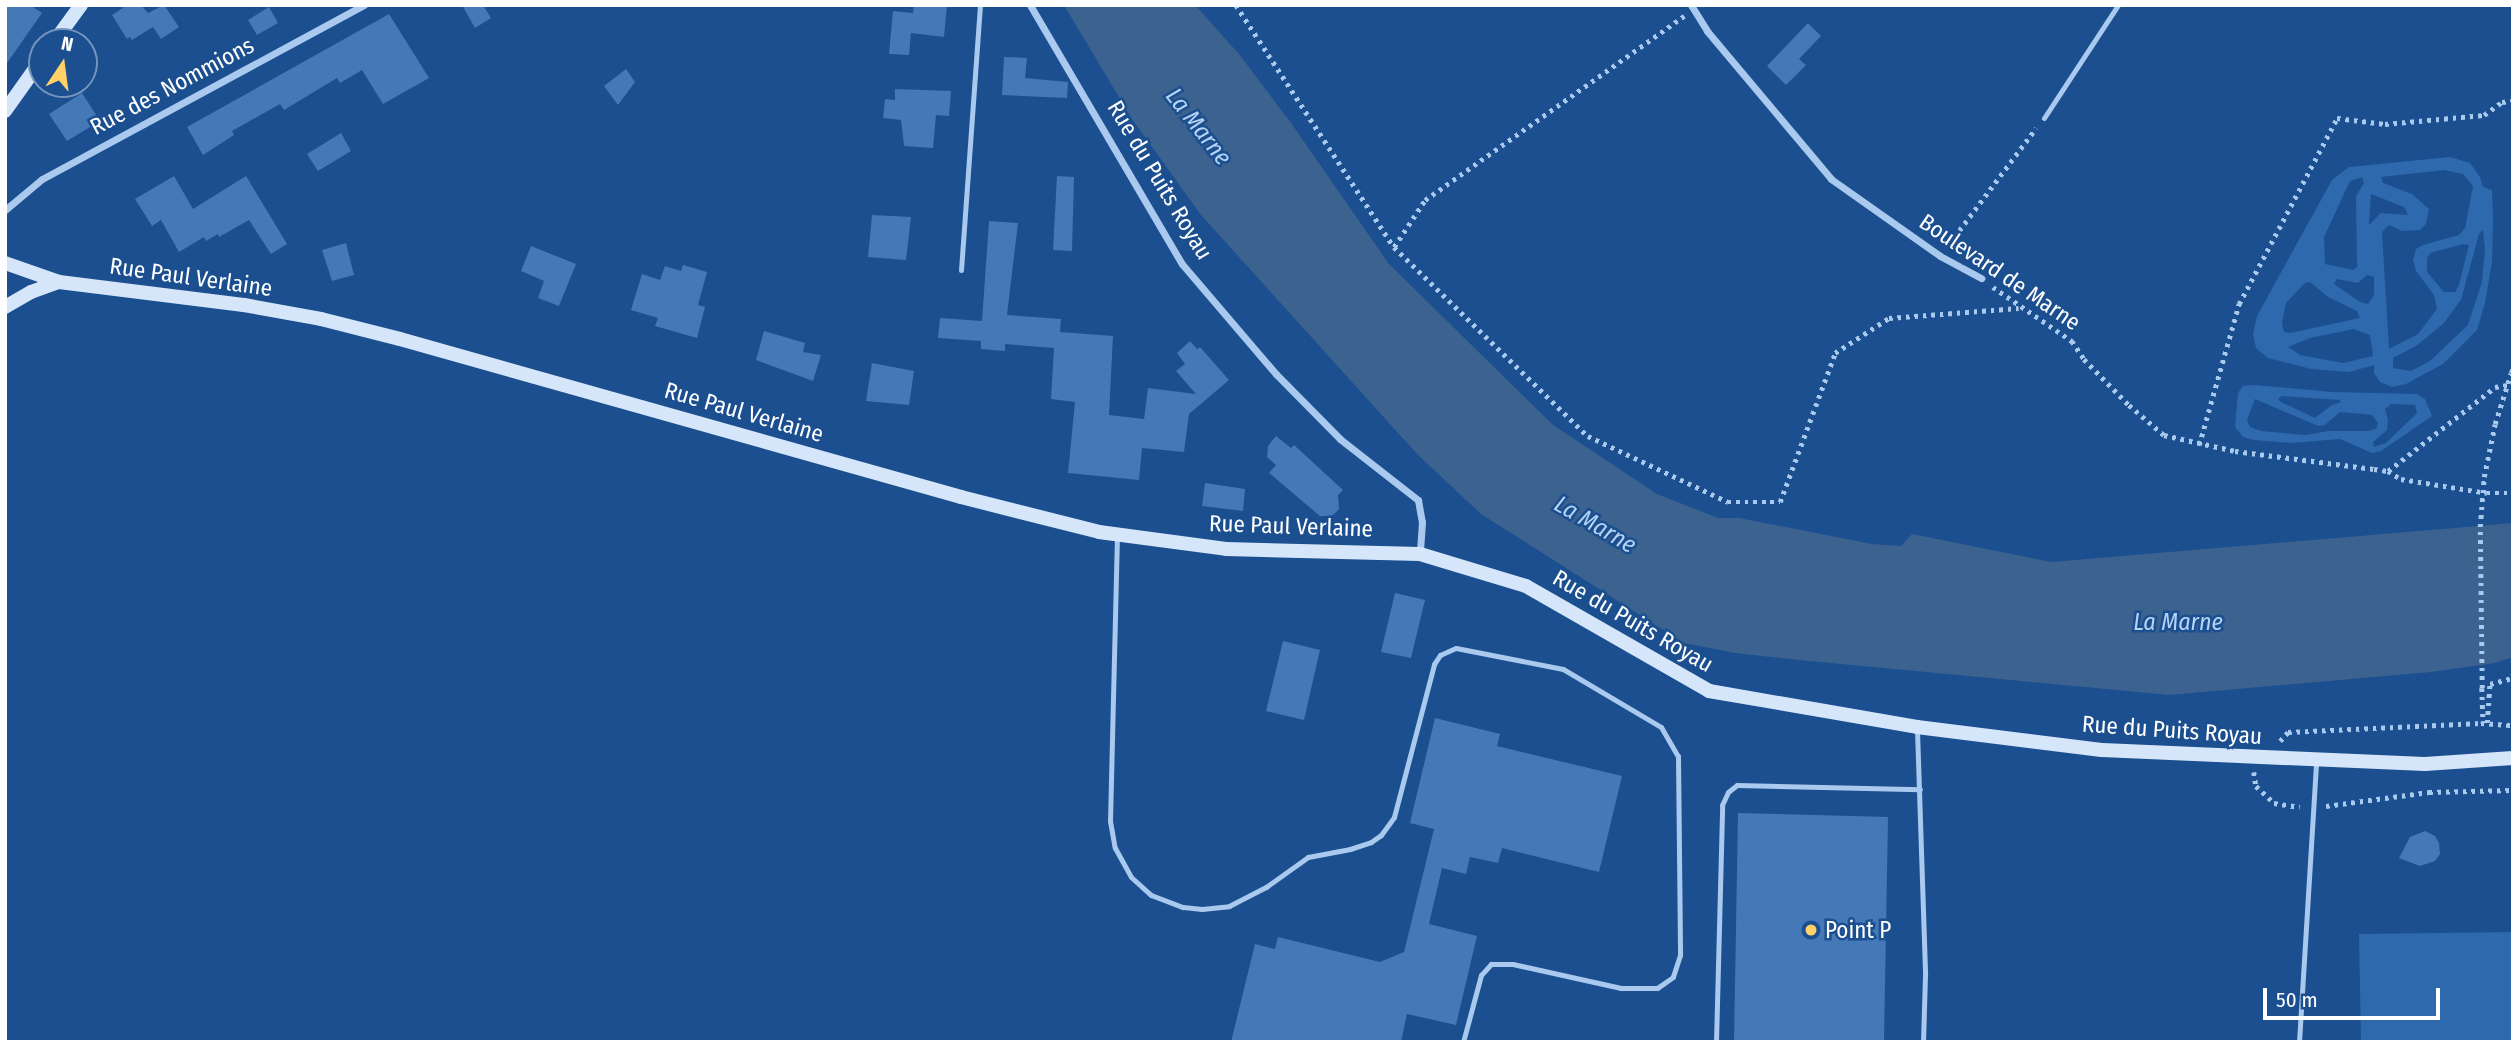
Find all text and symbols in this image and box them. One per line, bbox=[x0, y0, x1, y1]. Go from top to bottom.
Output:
north arrow bbox=[28, 28, 98, 98]
street label: Rue des Nommions bbox=[85, 31, 259, 141]
text: N bbox=[59, 32, 76, 56]
water label: La Marne bbox=[1159, 83, 1237, 171]
street label: Rue du Puits Royau bbox=[1102, 96, 1218, 264]
street label: Boulevard de Marne bbox=[1914, 208, 2086, 336]
street label: Rue Paul Verlaine bbox=[108, 252, 274, 302]
street label: Rue Paul Verlaine bbox=[661, 376, 827, 448]
water label: La Marne bbox=[1549, 490, 1641, 560]
street label: Rue Paul Verlaine bbox=[1209, 509, 1373, 543]
street label: Rue du Puits Royau bbox=[1548, 564, 1718, 678]
water label: La Marne bbox=[2133, 609, 2223, 637]
street label: Rue du Puits Royau bbox=[2081, 710, 2263, 750]
place label: Point P bbox=[1825, 916, 1891, 944]
marker: Point P bbox=[1803, 922, 1819, 938]
scale bar bbox=[2266, 974, 2443, 1018]
text: 50 m bbox=[2276, 987, 2318, 1013]

